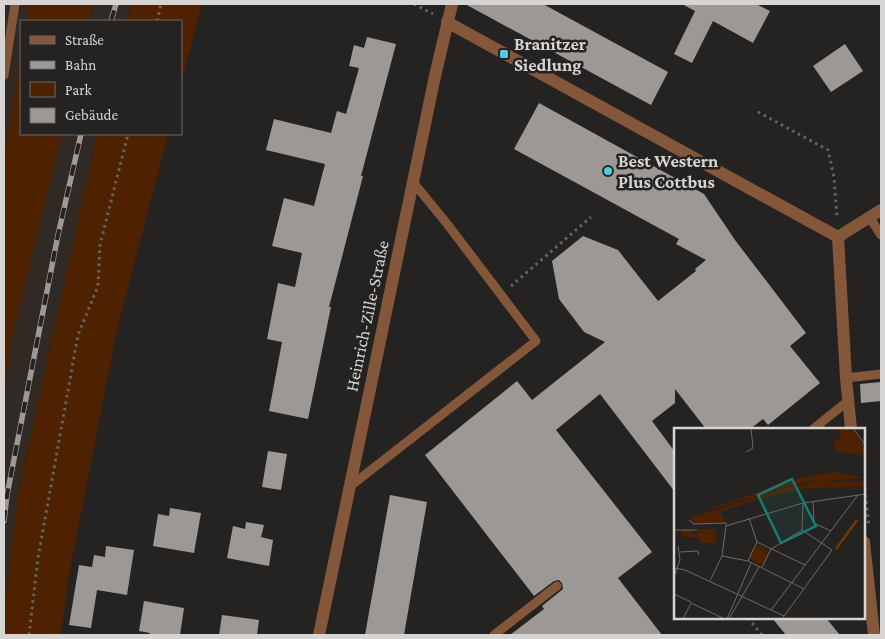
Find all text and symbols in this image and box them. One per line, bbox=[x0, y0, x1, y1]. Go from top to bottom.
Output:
legend bbox=[20, 20, 182, 135]
text: Straße bbox=[65, 32, 104, 48]
place label: Branitzer Siedlung bbox=[514, 34, 586, 75]
marker: Branitzer Siedlung bbox=[498, 48, 510, 60]
text: Bahn bbox=[65, 57, 96, 73]
text: Park bbox=[65, 82, 92, 98]
text: Gebäude bbox=[65, 107, 119, 123]
place label: Best Western Plus Cottbus bbox=[618, 151, 719, 192]
marker: Best Western Plus Cottbus bbox=[602, 165, 614, 177]
street label: Heinrich-Zille-Straße bbox=[341, 239, 393, 393]
inset map bbox=[674, 428, 865, 619]

